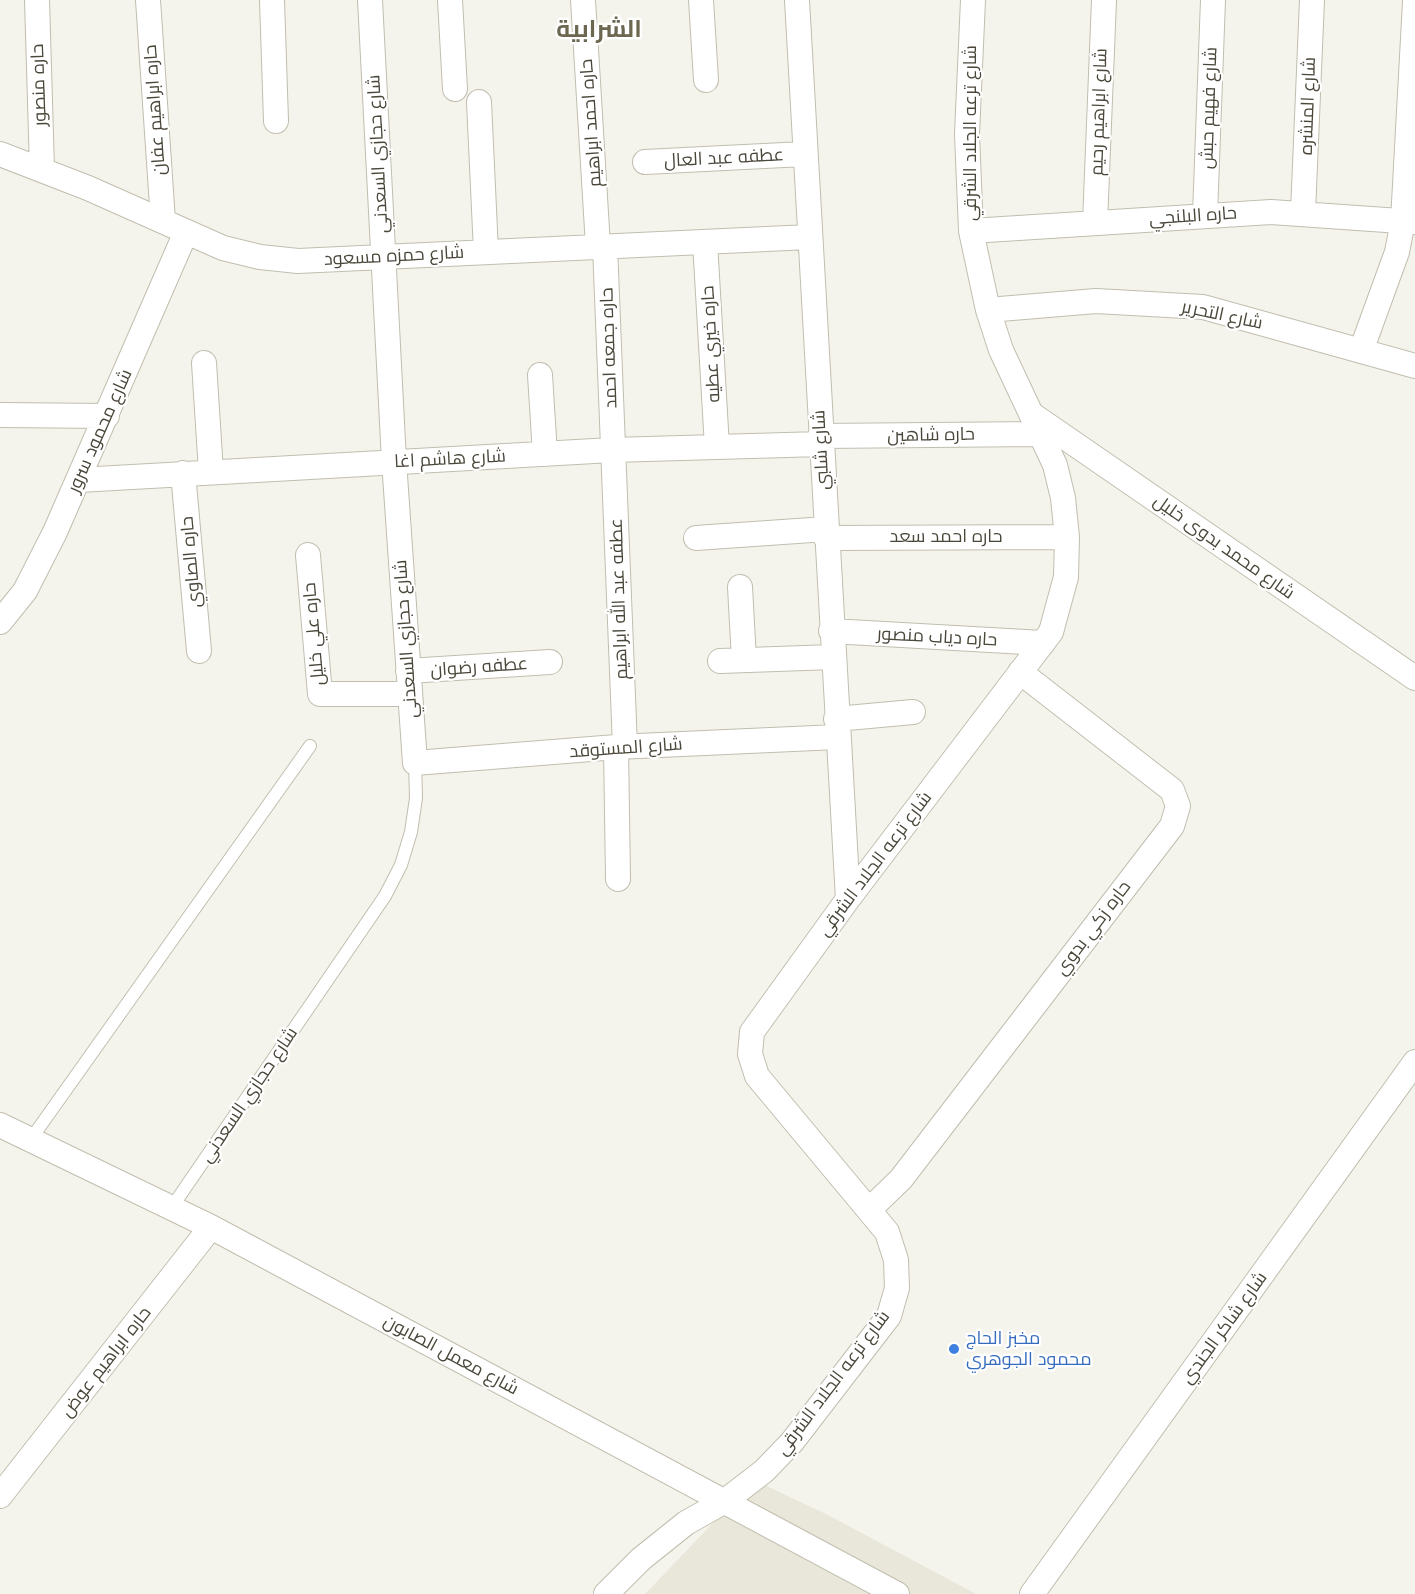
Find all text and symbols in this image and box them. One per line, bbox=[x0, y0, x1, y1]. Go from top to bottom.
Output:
district label: الشرابية bbox=[556, 16, 642, 44]
street label: حاره منصور bbox=[27, 43, 51, 127]
street label: حاره ابراهيم عفان bbox=[140, 44, 170, 176]
street label: شارع ترعه الجلاد الشرقي bbox=[960, 45, 982, 221]
street label: شارع فهيم حبش bbox=[1196, 46, 1222, 170]
street label: شارع ابراهيم رحيم bbox=[1086, 48, 1112, 176]
street label: شارع المنشره bbox=[1295, 57, 1321, 155]
street label: حاره احمد ابراهيم bbox=[576, 58, 606, 188]
street label: شارع حجازي السعدني bbox=[363, 74, 393, 234]
street label: عطفه عبد العال bbox=[664, 144, 784, 172]
street label: حاره البلنجي bbox=[1148, 202, 1238, 230]
street label: شارع حمزه مسعود bbox=[323, 242, 465, 270]
street label: حاره خيري عطيه bbox=[697, 285, 725, 403]
street label: حاره جمعه احمد bbox=[596, 287, 622, 409]
street label: شارع التحرير bbox=[1179, 296, 1265, 334]
street label: شارع محمود سرور bbox=[63, 366, 137, 496]
street label: شارع شلبي bbox=[808, 409, 834, 491]
street label: حاره شاهين bbox=[887, 423, 975, 447]
street label: شارع هاشم اغا bbox=[394, 445, 506, 473]
street label: شارع محمد بدوى خليل bbox=[1149, 490, 1299, 604]
street label: حاره الصاوي bbox=[176, 515, 206, 609]
street label: عطفه عبد الله ابراهيم bbox=[605, 518, 633, 680]
street label: حاره احمد سعد bbox=[890, 526, 1002, 548]
street label: شارع حجازي السعدني bbox=[390, 559, 422, 719]
street label: حاره علي خليل bbox=[299, 582, 329, 686]
street label: حاره دياب منصور bbox=[876, 623, 998, 651]
street label: عطفه رضوان bbox=[430, 653, 528, 681]
street label: شارع المستوقد bbox=[569, 733, 683, 763]
street label: شارع ترعه الجلاد الشرقي bbox=[813, 787, 937, 941]
street label: حاره زكي بدوي bbox=[1050, 877, 1136, 979]
street label: شارع حجازي السعدني bbox=[196, 1023, 302, 1167]
street label: شارع شاكر الجندي bbox=[1176, 1268, 1272, 1388]
street label: حاره ابراهيم عوض bbox=[56, 1302, 156, 1422]
street label: شارع ترعه الجلاد الشرقي bbox=[771, 1306, 895, 1460]
street label: شارع معمل الصابون bbox=[380, 1310, 522, 1400]
place label: مخبز الحاج محمود الجوهري bbox=[966, 1328, 1091, 1370]
marker: مخبز الحاج محمود الجوهري bbox=[947, 1342, 961, 1356]

